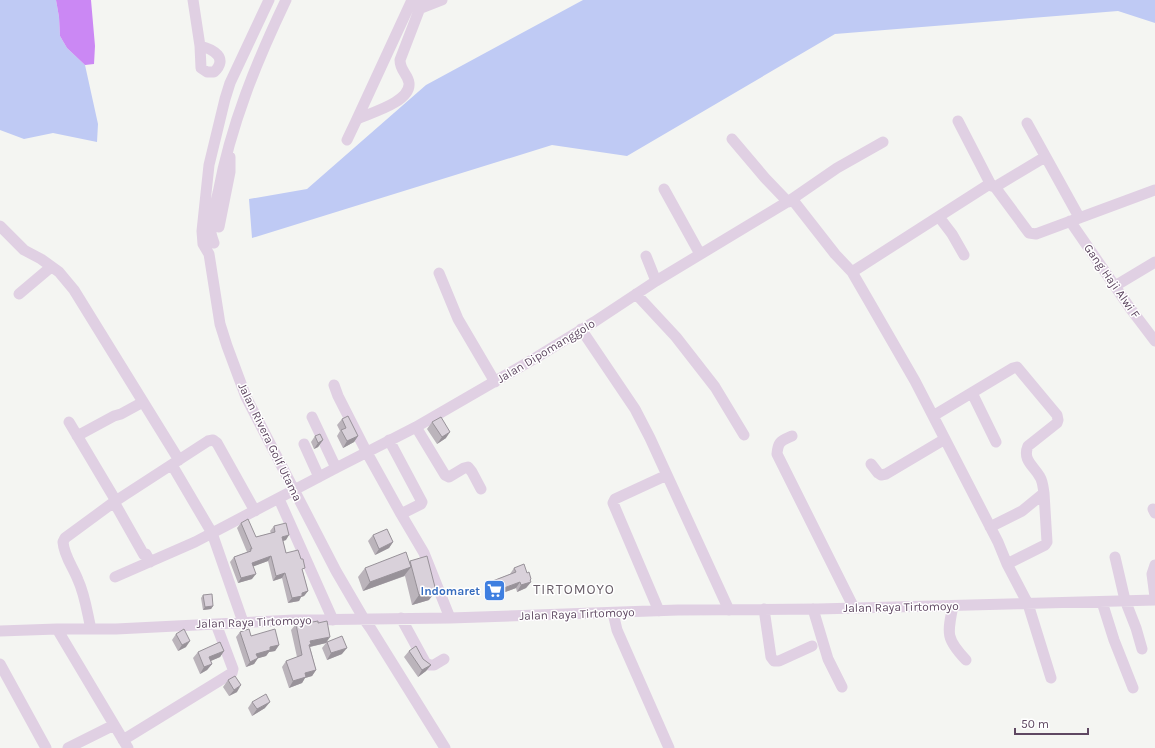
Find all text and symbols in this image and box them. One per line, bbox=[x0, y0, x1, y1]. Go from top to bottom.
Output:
street label: Gang Haji Alwi F bbox=[1081, 241, 1143, 321]
street label: Jalan Dipomanggolo bbox=[495, 316, 597, 386]
street label: Jalan Rivera Golf Utama bbox=[235, 381, 305, 503]
supermarket icon: Indomaret bbox=[482, 578, 508, 604]
district label: TIRTOMOYO bbox=[533, 581, 615, 598]
place label: Indomaret bbox=[420, 584, 480, 598]
street label: Jalan Raya Tirtomoyo bbox=[843, 599, 959, 615]
street label: Jalan Raya Tirtomoyo bbox=[519, 605, 635, 623]
street label: Jalan Raya Tirtomoyo bbox=[196, 613, 312, 631]
scale bar bbox=[1015, 710, 1088, 736]
text: 50 m bbox=[1021, 717, 1049, 731]

